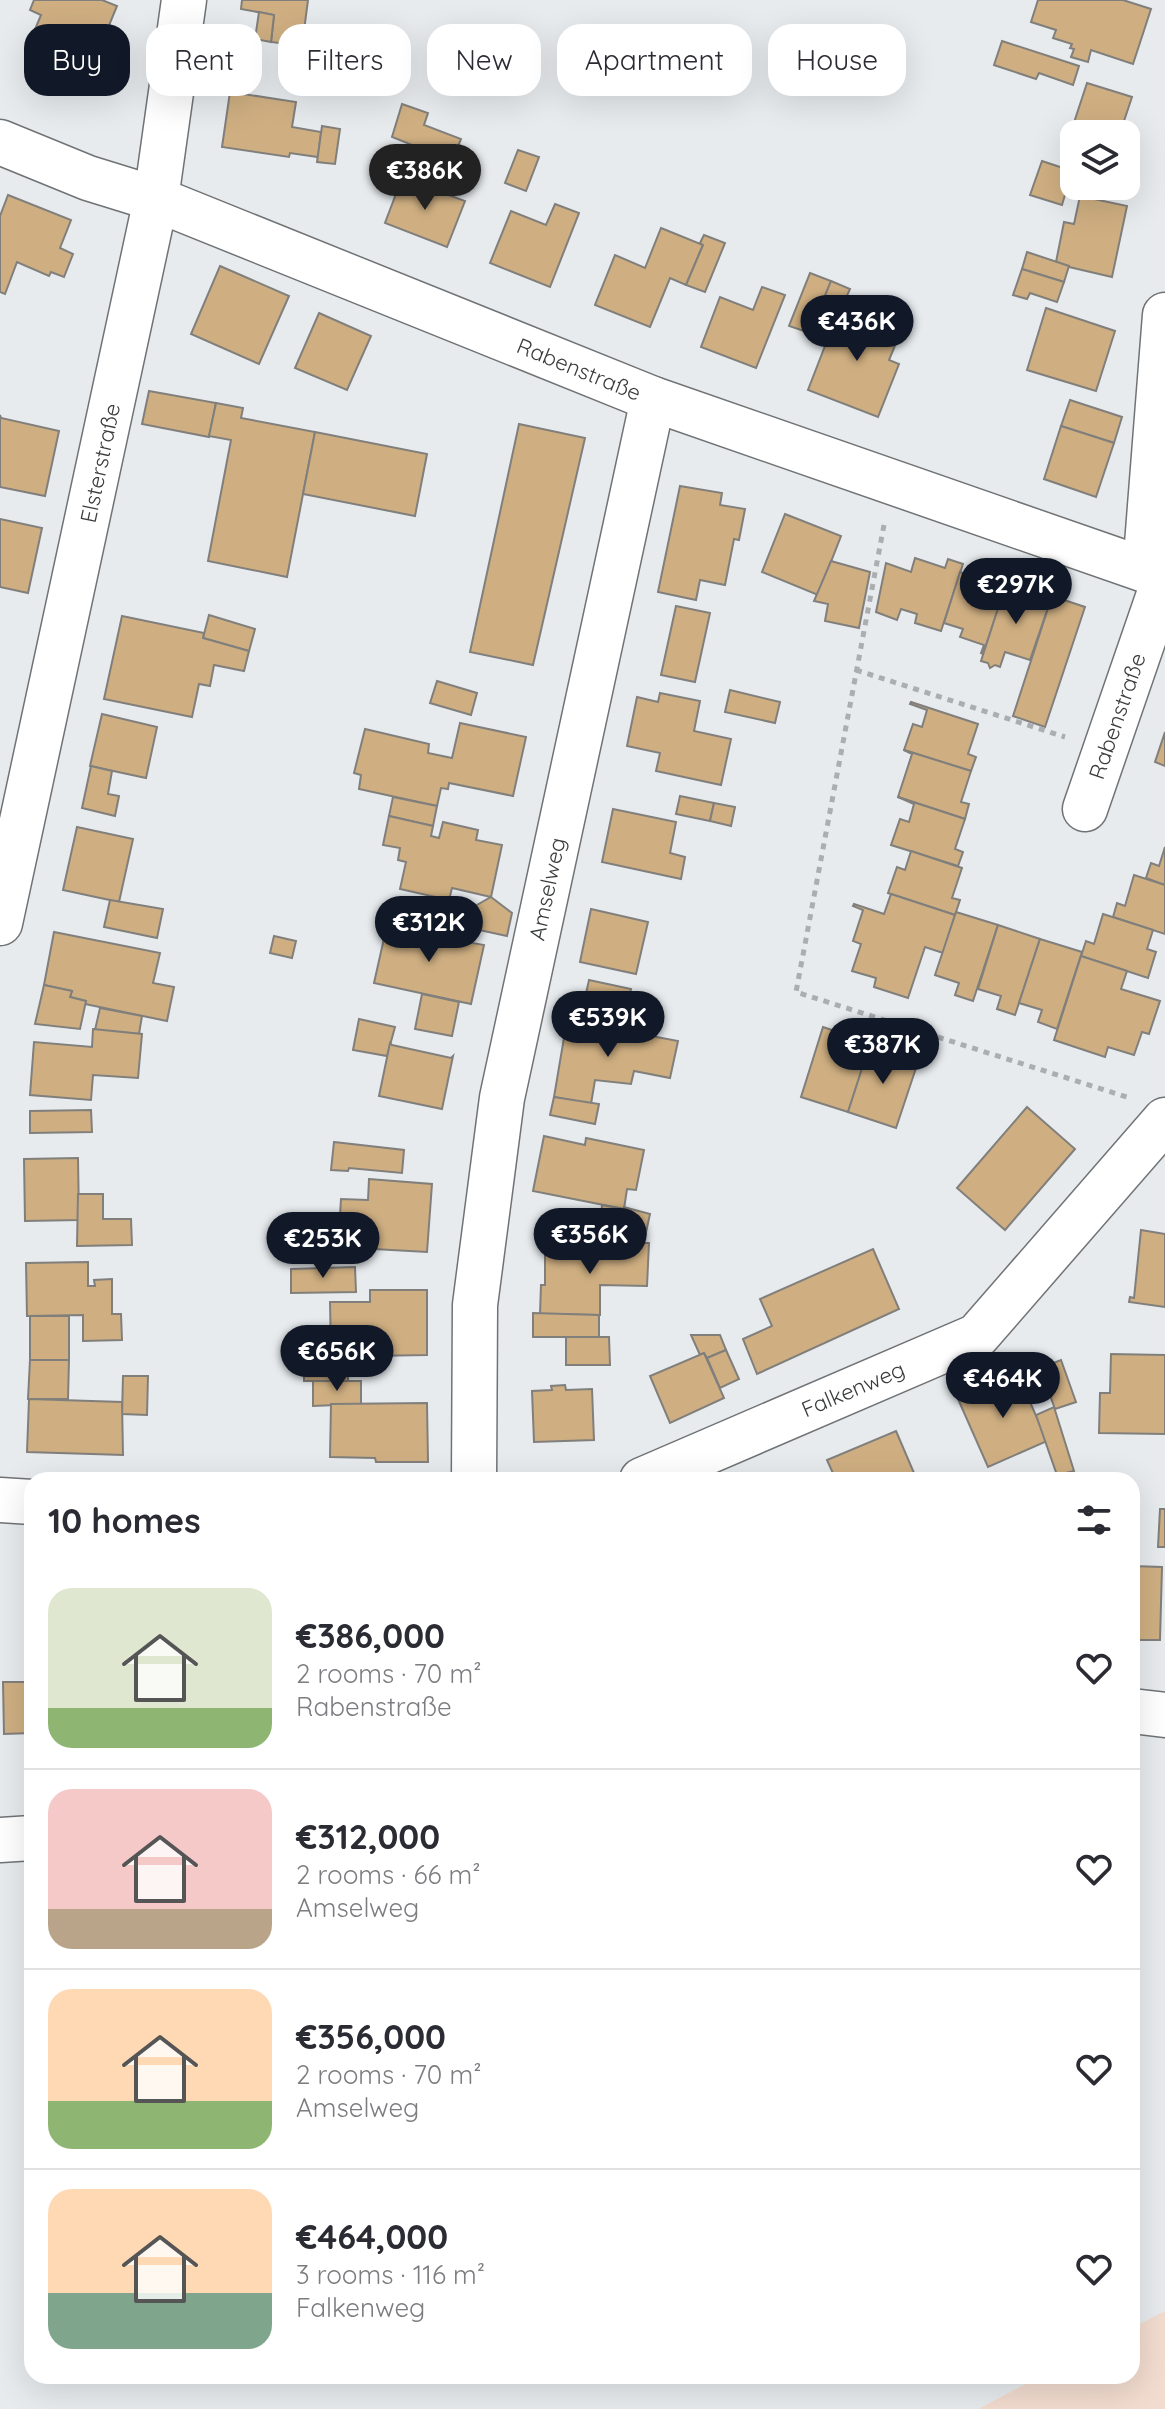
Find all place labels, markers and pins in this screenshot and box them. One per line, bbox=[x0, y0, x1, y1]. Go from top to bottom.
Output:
pin: €386K bbox=[369, 144, 481, 212]
pin: €436K bbox=[801, 295, 913, 363]
pin: €297K bbox=[960, 558, 1072, 626]
pin: €312K bbox=[373, 896, 485, 964]
pin: €539K bbox=[552, 991, 664, 1059]
pin: €387K bbox=[827, 1018, 939, 1086]
pin: €356K bbox=[534, 1208, 646, 1276]
pin: €253K bbox=[267, 1212, 379, 1280]
pin: €656K bbox=[281, 1325, 393, 1393]
pin: €464K bbox=[947, 1352, 1059, 1420]

